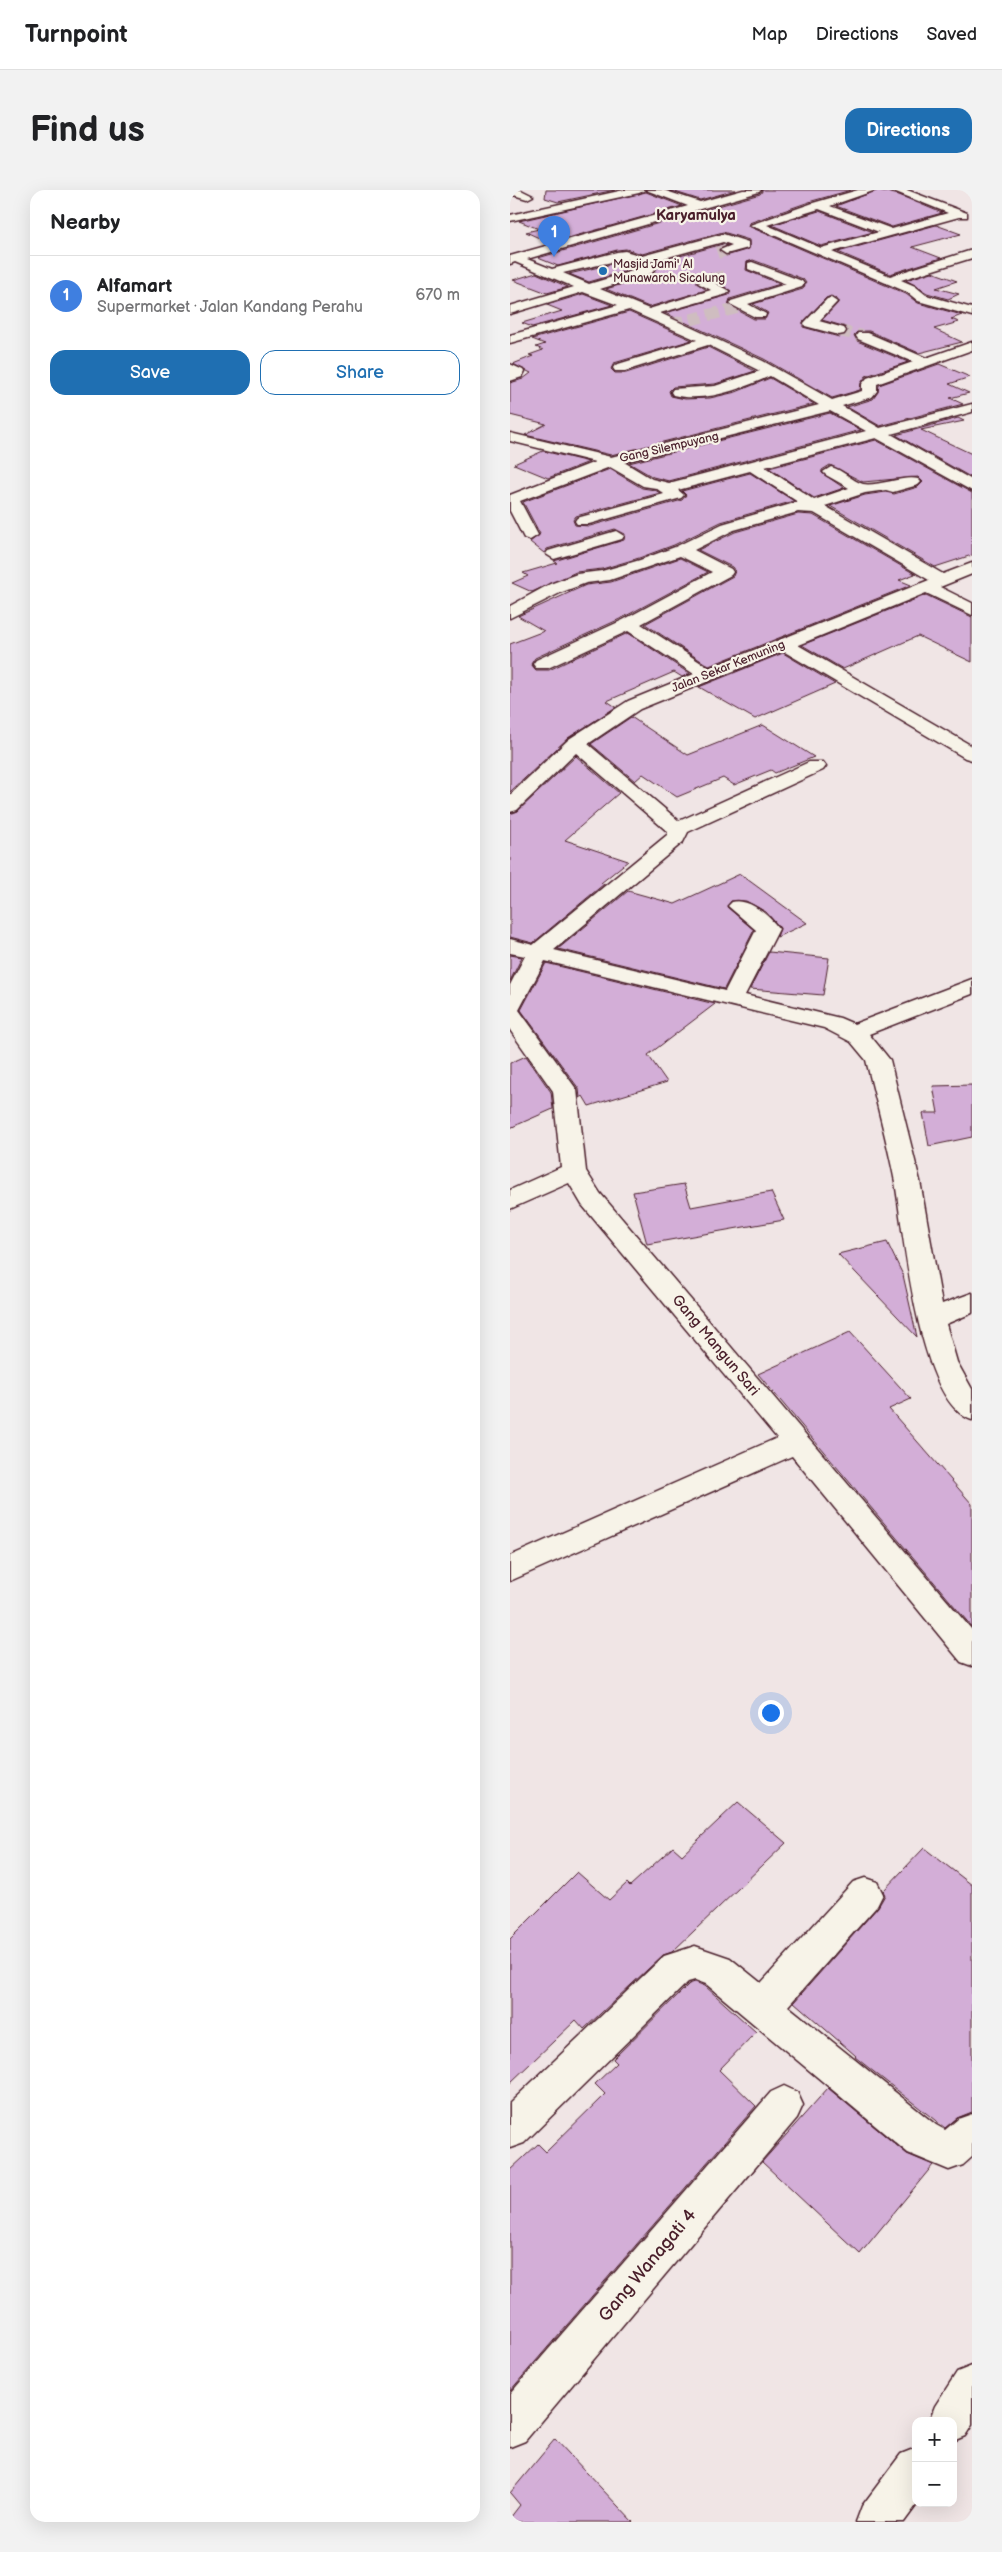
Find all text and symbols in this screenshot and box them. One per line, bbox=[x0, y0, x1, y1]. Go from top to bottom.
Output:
text: Turnpoint bbox=[25, 20, 128, 49]
text: Map bbox=[752, 24, 788, 45]
text: Directions bbox=[816, 24, 898, 45]
text: Saved bbox=[926, 24, 977, 45]
button: Directions bbox=[845, 108, 972, 153]
text: Find us bbox=[30, 109, 145, 152]
district label: Karyamulya bbox=[656, 206, 736, 225]
text: Nearby bbox=[50, 210, 120, 235]
pin: 1 bbox=[538, 216, 570, 257]
place label: Masjid Jami' Al Munawaroh Sicalung bbox=[613, 257, 725, 286]
marker: Masjid Jami' Al Munawaroh Sicalung bbox=[597, 265, 609, 277]
text: Alfamart bbox=[97, 275, 172, 298]
text: 1 bbox=[63, 286, 69, 305]
text: 670 m bbox=[415, 286, 460, 305]
text: Supermarket · Jalan Kandang Perahu bbox=[97, 298, 363, 317]
button: Save bbox=[50, 350, 250, 395]
button: Share bbox=[260, 350, 460, 395]
street label: Gang Silempuyang bbox=[618, 429, 720, 466]
street label: Jalan Sekar Kemuning bbox=[669, 637, 787, 696]
street label: Gang Mangun Sari bbox=[668, 1291, 764, 1400]
your location bbox=[758, 1700, 784, 1726]
street label: Gang Wanagati 4 bbox=[594, 2205, 701, 2326]
map controls bbox=[912, 2417, 957, 2507]
button: + bbox=[912, 2417, 957, 2462]
button: − bbox=[912, 2462, 957, 2507]

